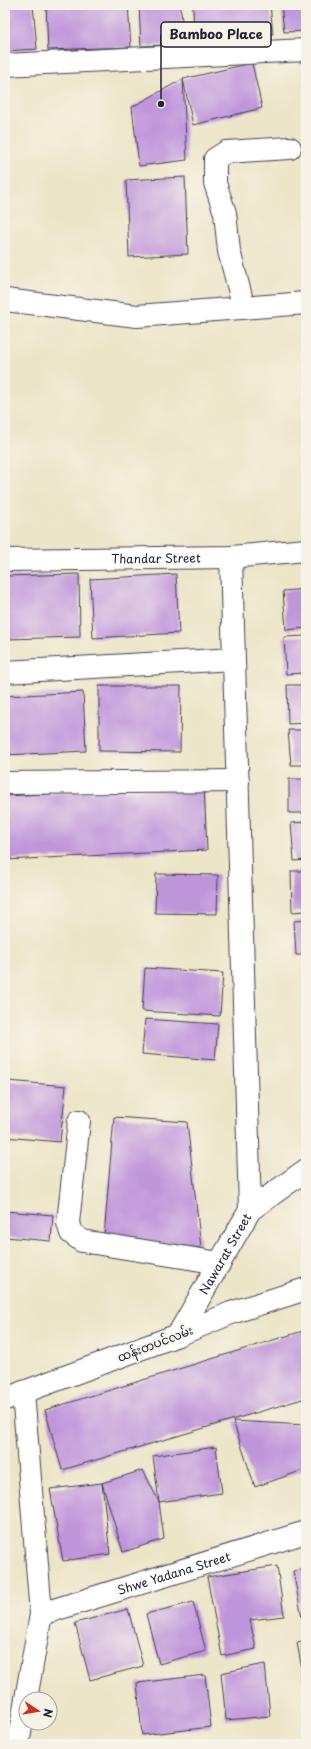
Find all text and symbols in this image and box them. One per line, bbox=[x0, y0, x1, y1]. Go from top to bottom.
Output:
callout: Bamboo Place bbox=[161, 22, 271, 47]
text: Bamboo Place bbox=[169, 24, 263, 43]
street label: Thandar Street bbox=[111, 548, 201, 568]
street label: Nawarat Street bbox=[194, 1210, 255, 1297]
street label: ထန်းတပင်လမ်း bbox=[115, 1320, 196, 1368]
street label: Shwe Yadana Street bbox=[115, 1547, 233, 1599]
north arrow bbox=[18, 1691, 58, 1731]
text: N bbox=[39, 1707, 57, 1719]

